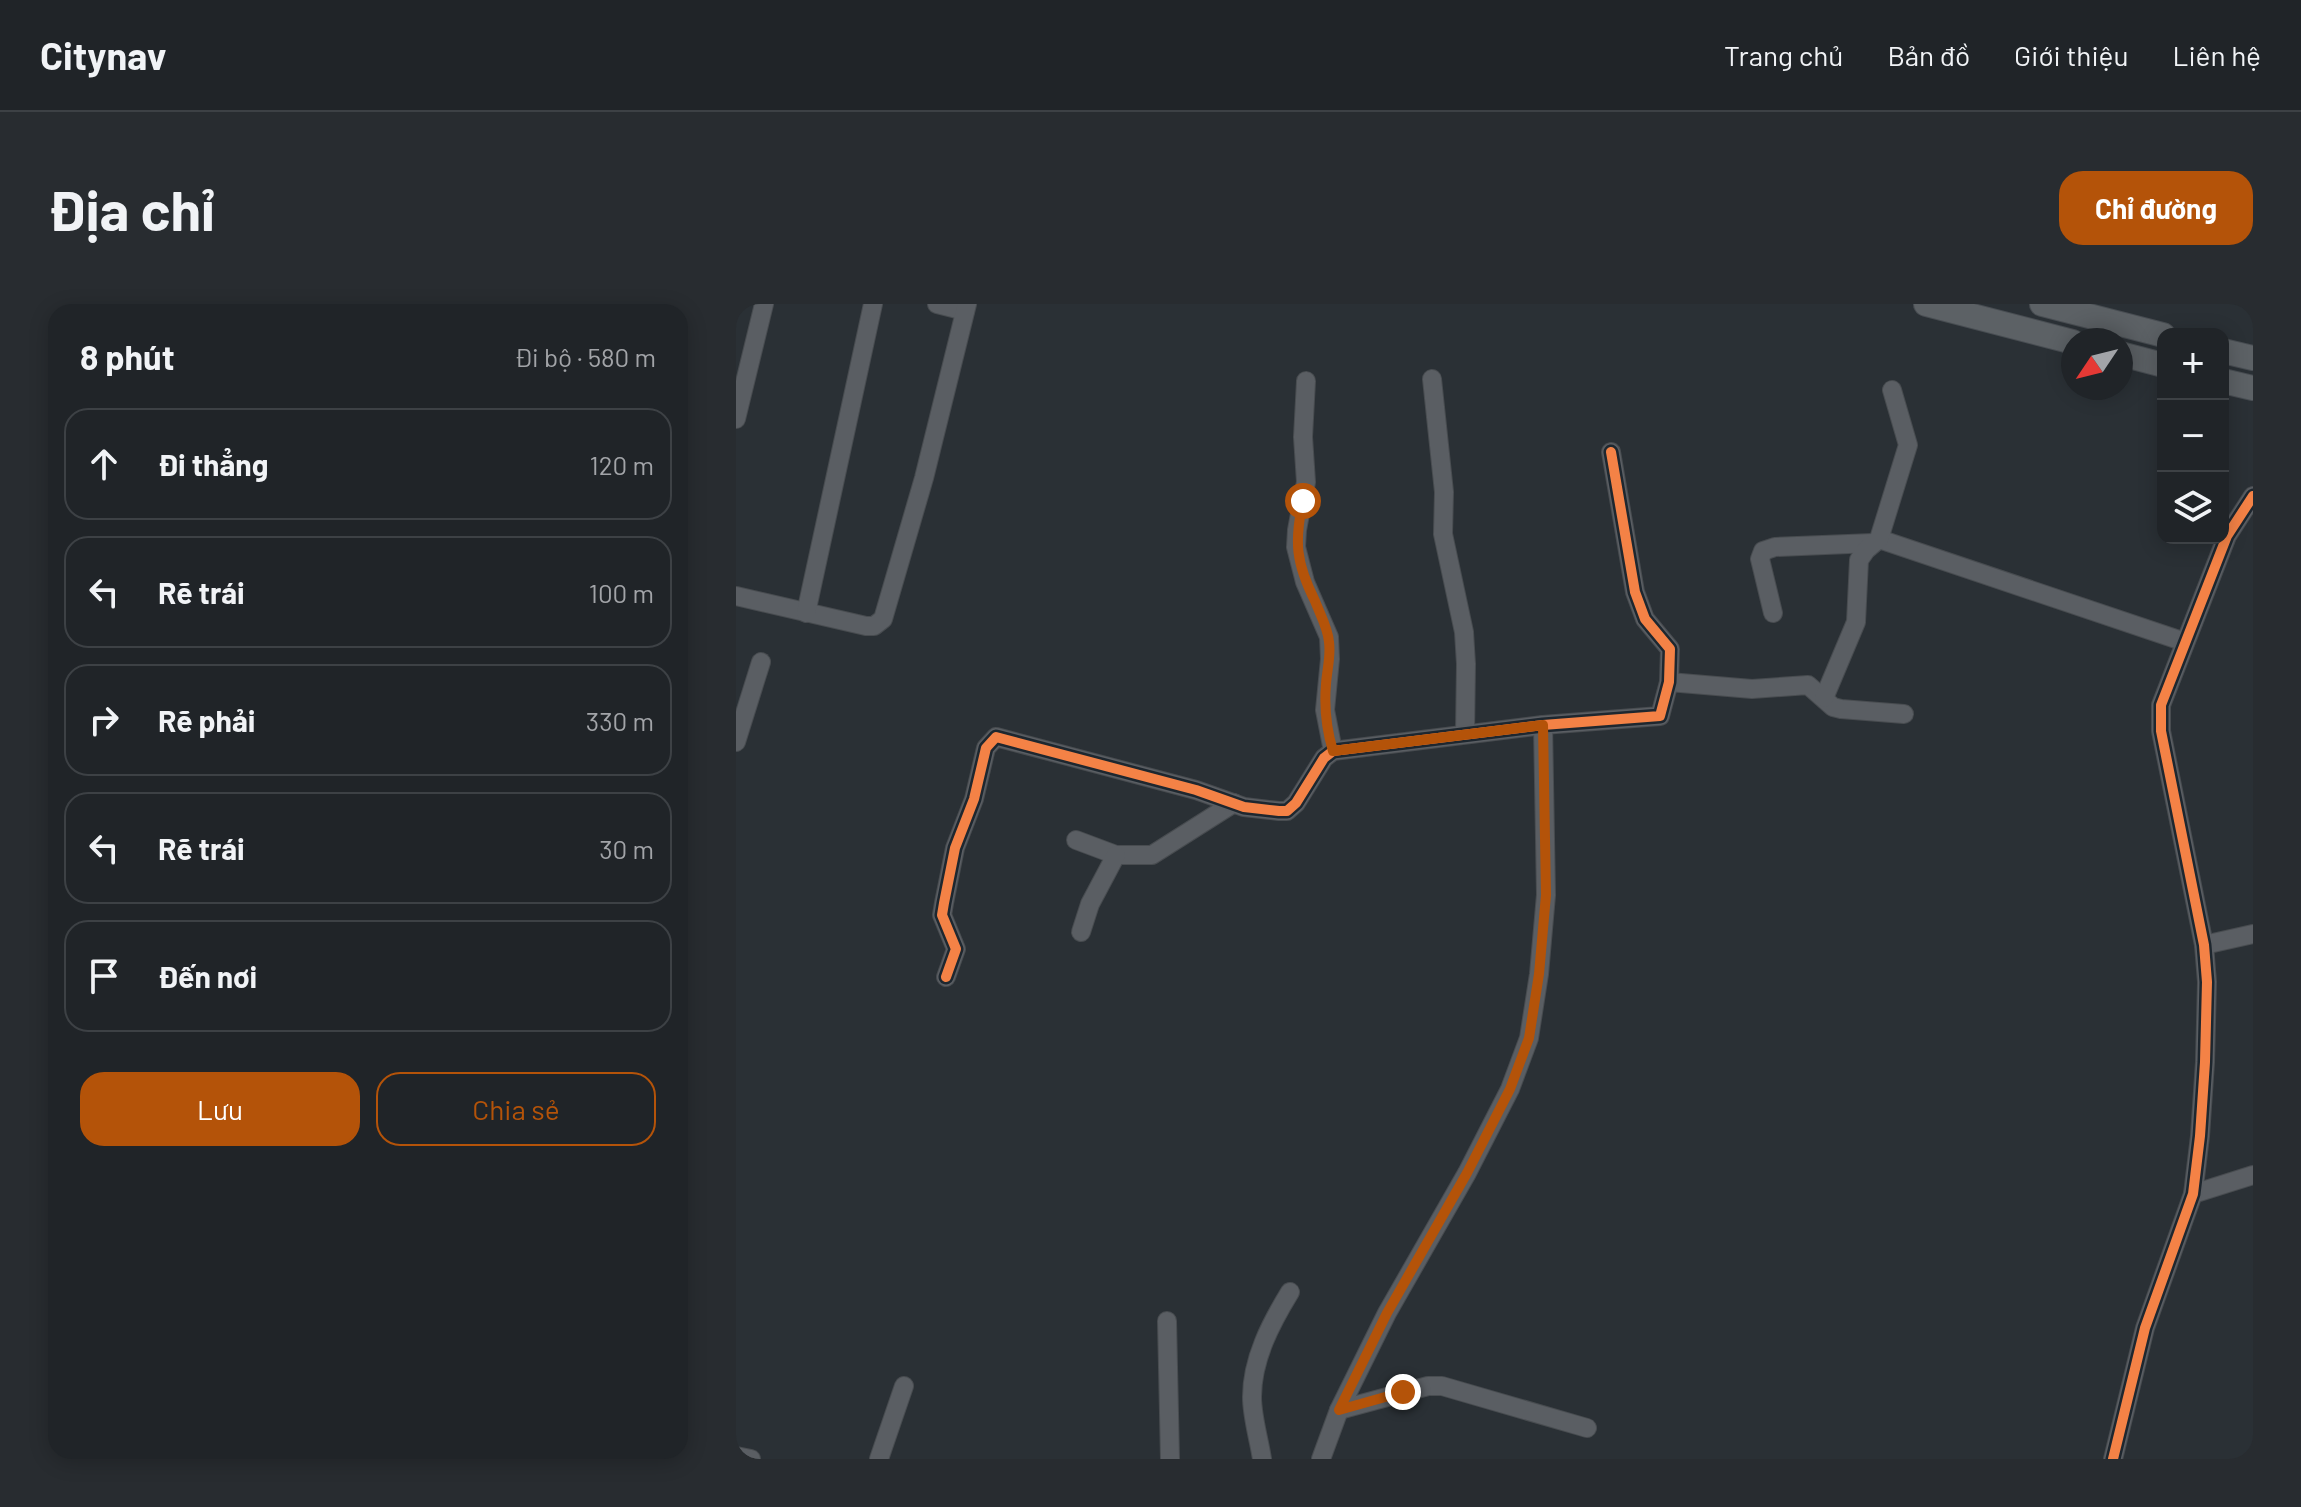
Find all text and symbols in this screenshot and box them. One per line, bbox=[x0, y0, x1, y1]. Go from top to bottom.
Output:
text: Citynav bbox=[40, 32, 166, 78]
text: Trang chủ bbox=[1724, 38, 1843, 72]
text: Bản đồ bbox=[1887, 38, 1970, 72]
text: Giới thiệu bbox=[2014, 38, 2129, 72]
text: Liên hệ bbox=[2173, 38, 2261, 72]
button: Chỉ đường bbox=[2059, 171, 2253, 245]
text: Địa chỉ bbox=[48, 175, 215, 242]
north arrow bbox=[2061, 328, 2133, 400]
map controls bbox=[2157, 328, 2229, 544]
button: + bbox=[2157, 328, 2229, 400]
text: 8 phút bbox=[80, 336, 175, 377]
text: Đi bộ · 580 m bbox=[514, 341, 656, 372]
button: − bbox=[2157, 400, 2229, 472]
icon: ahead bbox=[82, 442, 126, 486]
text: Đi thẳng bbox=[158, 446, 268, 482]
text: 120 m bbox=[590, 449, 654, 480]
button: layers bbox=[2157, 472, 2229, 544]
route start bbox=[1285, 483, 1321, 519]
icon: left bbox=[82, 570, 126, 614]
text: Rẽ trái bbox=[158, 574, 245, 610]
text: 100 m bbox=[589, 577, 654, 608]
icon: right bbox=[82, 698, 126, 742]
text: Rẽ phải bbox=[158, 702, 255, 738]
text: 330 m bbox=[586, 705, 654, 736]
icon: left bbox=[82, 826, 126, 870]
text: Rẽ trái bbox=[158, 830, 245, 866]
text: 30 m bbox=[599, 833, 654, 864]
icon: arrive bbox=[82, 954, 126, 998]
text: Đến nơi bbox=[158, 958, 257, 994]
button: Lưu bbox=[80, 1072, 360, 1146]
button: Chia sẻ bbox=[376, 1072, 656, 1146]
route end bbox=[1385, 1374, 1421, 1410]

